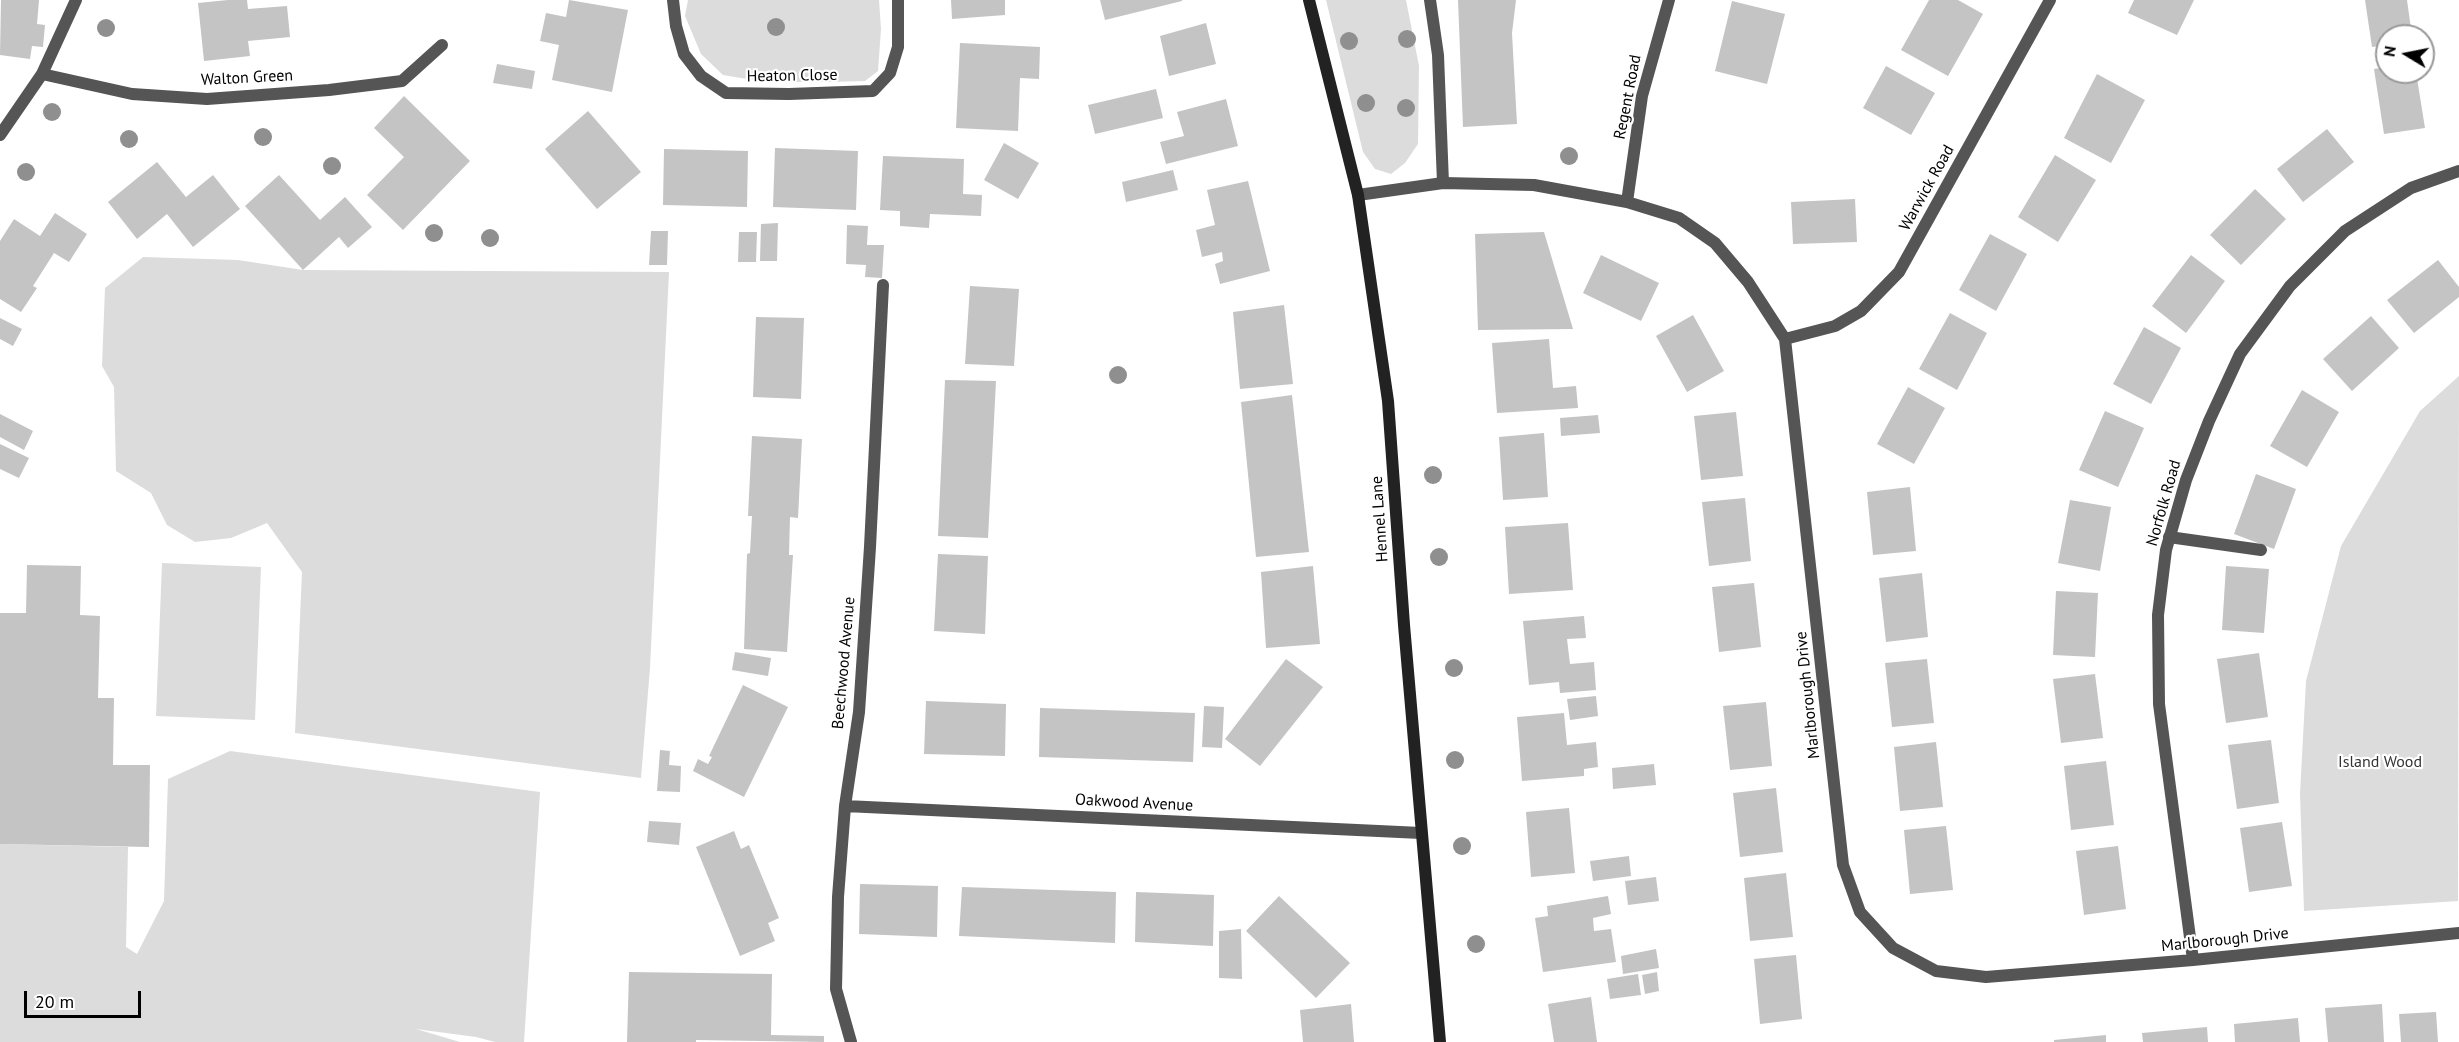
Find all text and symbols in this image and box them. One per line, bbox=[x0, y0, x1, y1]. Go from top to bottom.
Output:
north arrow bbox=[2375, 24, 2435, 84]
text: N bbox=[2378, 44, 2400, 58]
street label: Regent Road bbox=[1610, 53, 1646, 141]
street label: Walton Green bbox=[201, 66, 293, 90]
street label: Heaton Close bbox=[746, 66, 838, 86]
street label: Warwick Road bbox=[1896, 142, 1958, 234]
street label: Norfolk Road bbox=[2143, 458, 2185, 548]
street label: Hennel Lane bbox=[1367, 475, 1393, 563]
street label: Beechwood Avenue bbox=[829, 596, 859, 730]
street label: Marlborough Drive bbox=[1792, 630, 1824, 760]
park label: Island Wood bbox=[2338, 752, 2422, 772]
street label: Oakwood Avenue bbox=[1075, 790, 1193, 816]
street label: Marlborough Drive bbox=[2160, 924, 2290, 956]
scale bar bbox=[27, 979, 144, 1017]
text: 20 m bbox=[35, 990, 74, 1013]

